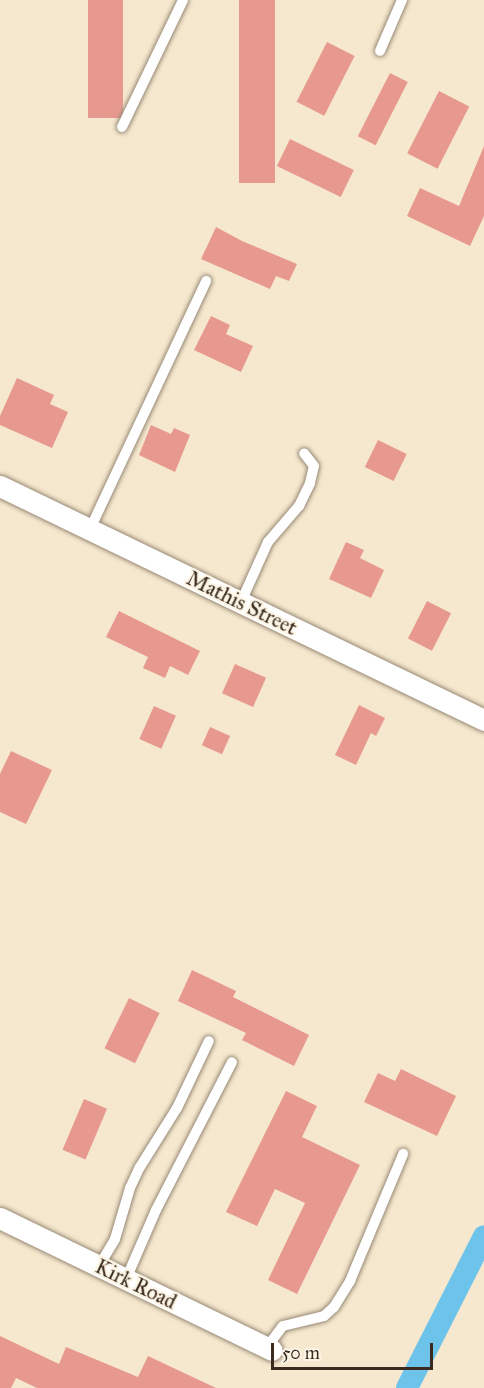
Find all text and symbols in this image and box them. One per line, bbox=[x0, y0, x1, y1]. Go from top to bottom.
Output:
street label: Mathis Street bbox=[183, 565, 301, 641]
street label: Kirk Road bbox=[91, 1254, 181, 1314]
scale bar bbox=[274, 1331, 436, 1369]
text: 50 m bbox=[282, 1342, 320, 1364]

